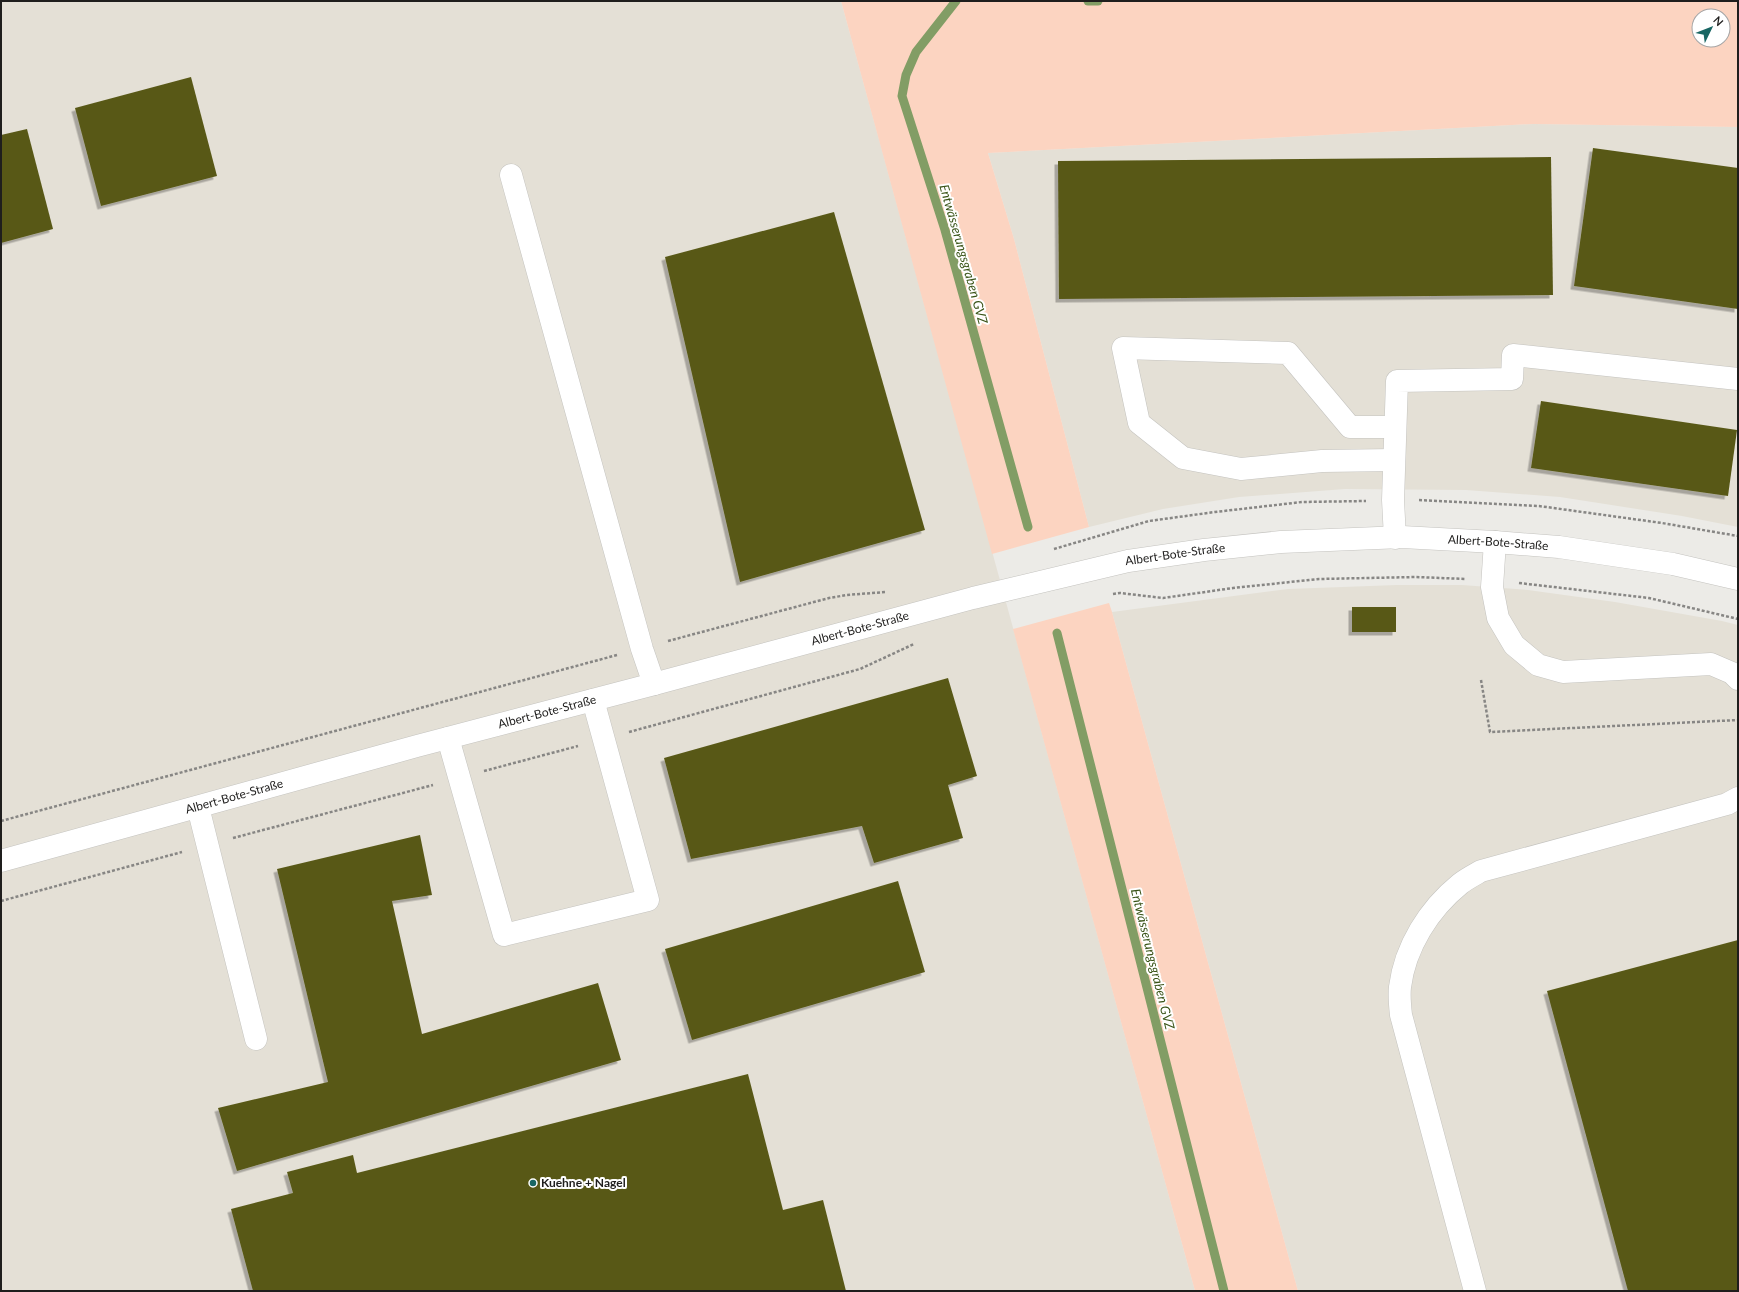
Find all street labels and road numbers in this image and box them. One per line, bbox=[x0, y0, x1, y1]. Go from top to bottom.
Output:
street label: Albert-Bote-Straße bbox=[1448, 531, 1549, 553]
street label: Albert-Bote-Straße bbox=[1124, 540, 1226, 568]
street label: Albert-Bote-Straße bbox=[809, 608, 911, 648]
street label: Albert-Bote-Straße bbox=[496, 691, 598, 732]
street label: Albert-Bote-Straße bbox=[184, 775, 285, 817]

